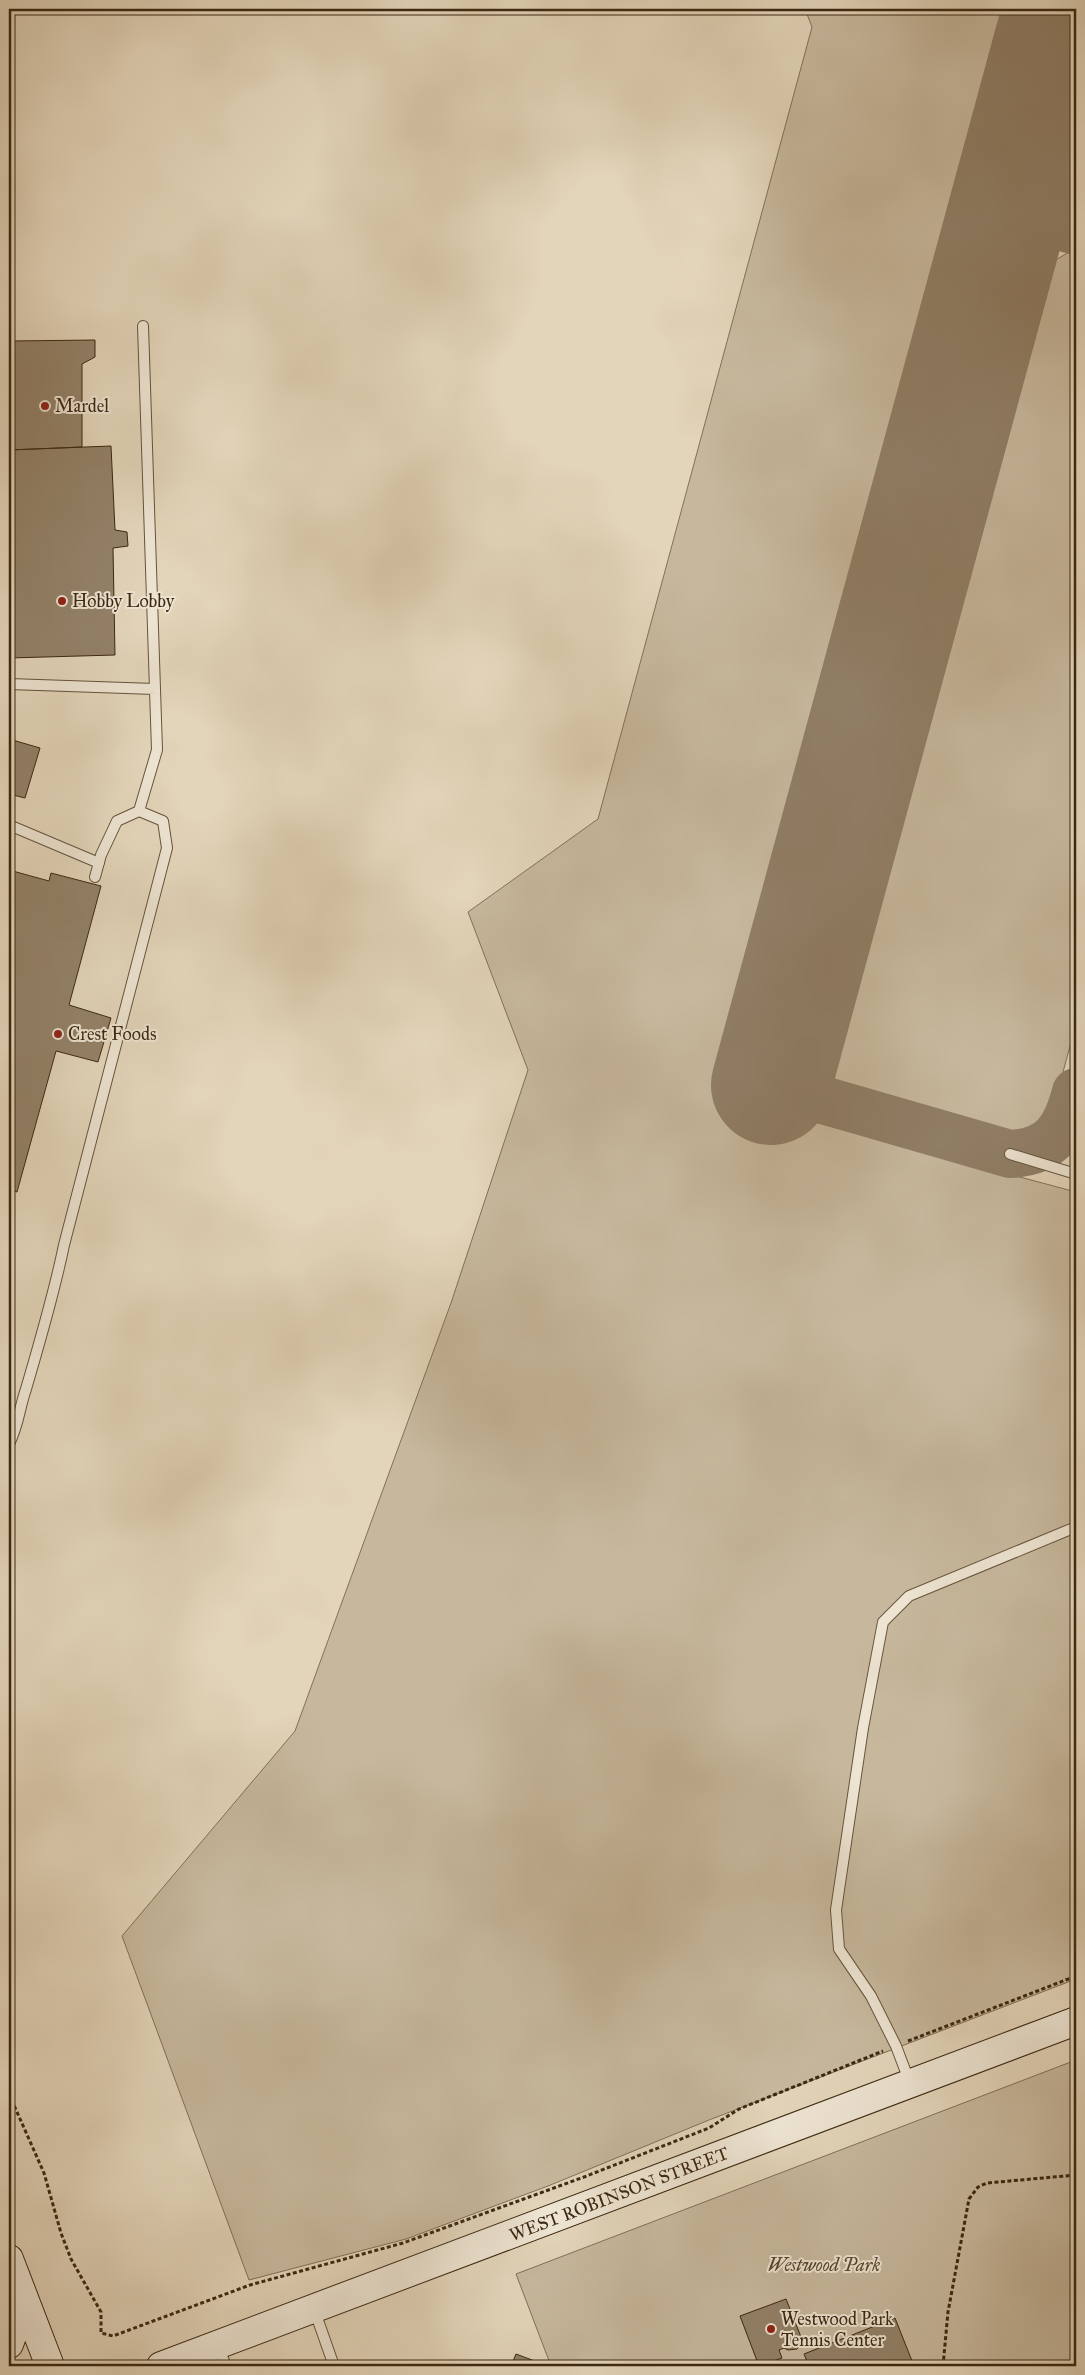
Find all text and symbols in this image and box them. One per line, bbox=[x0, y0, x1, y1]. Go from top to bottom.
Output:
place label: Mardel bbox=[55, 395, 109, 417]
marker: Mardel bbox=[39, 400, 51, 412]
place label: Hobby Lobby bbox=[72, 590, 175, 612]
marker: Hobby Lobby bbox=[56, 595, 68, 607]
place label: Crest Foods bbox=[68, 1023, 157, 1045]
marker: Crest Foods bbox=[52, 1028, 64, 1040]
street label: WEST ROBINSON STREET bbox=[506, 2142, 732, 2246]
park label: Westwood Park bbox=[768, 2254, 880, 2276]
place label: Westwood Park Tennis Center bbox=[781, 2308, 894, 2351]
marker: Westwood Park Tennis Center bbox=[765, 2323, 777, 2335]

